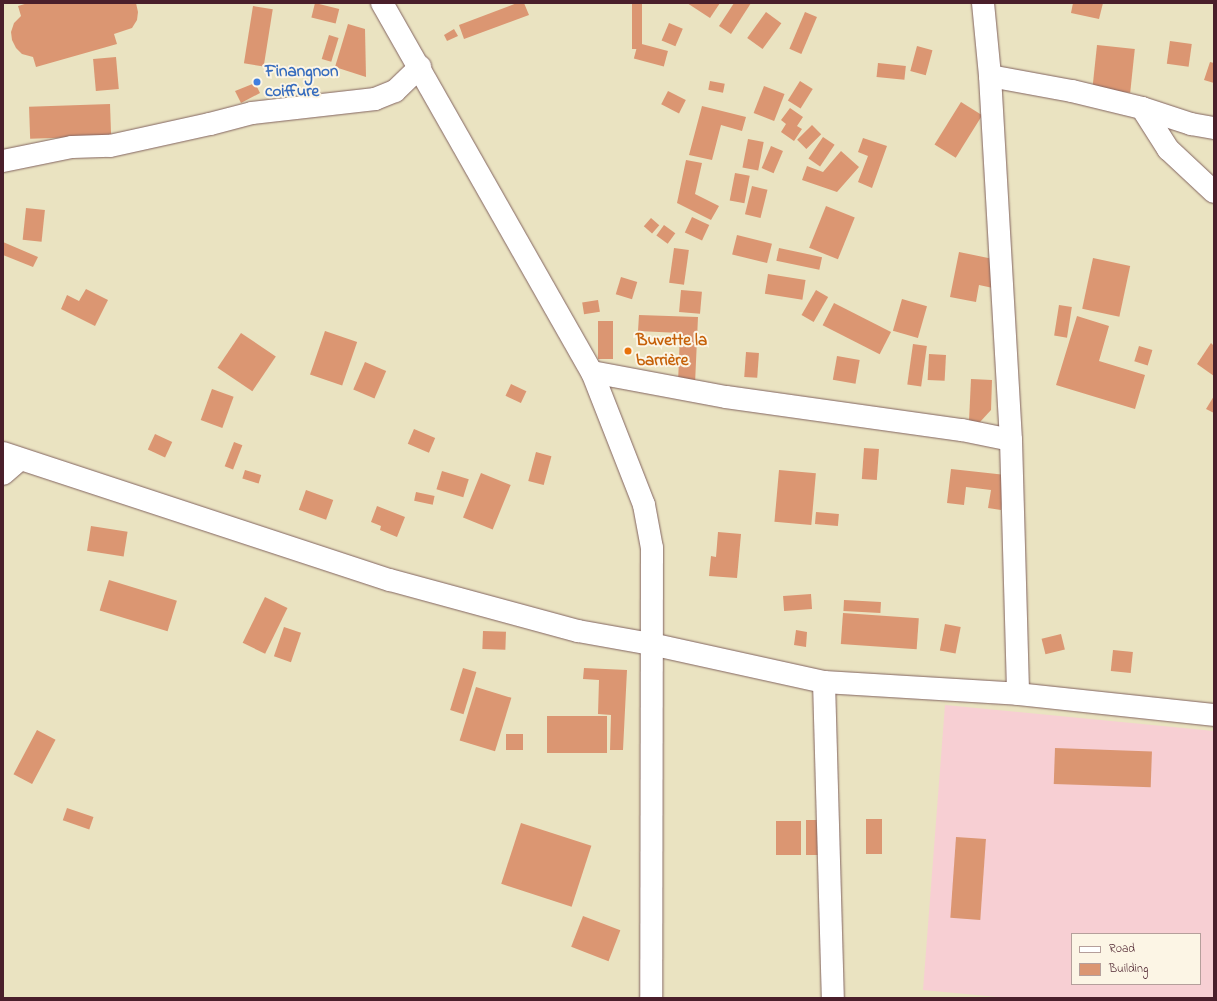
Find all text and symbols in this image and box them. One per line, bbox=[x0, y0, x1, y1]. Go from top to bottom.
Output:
place label: Finangnon coiffure bbox=[265, 62, 338, 102]
marker: Finangnon coiffure bbox=[252, 77, 262, 87]
place label: Buvette la barrière bbox=[636, 331, 707, 371]
marker: Buvette la barrière bbox=[623, 346, 633, 356]
legend bbox=[1071, 933, 1201, 985]
text: Road bbox=[1109, 940, 1135, 958]
text: Building bbox=[1109, 960, 1148, 978]

